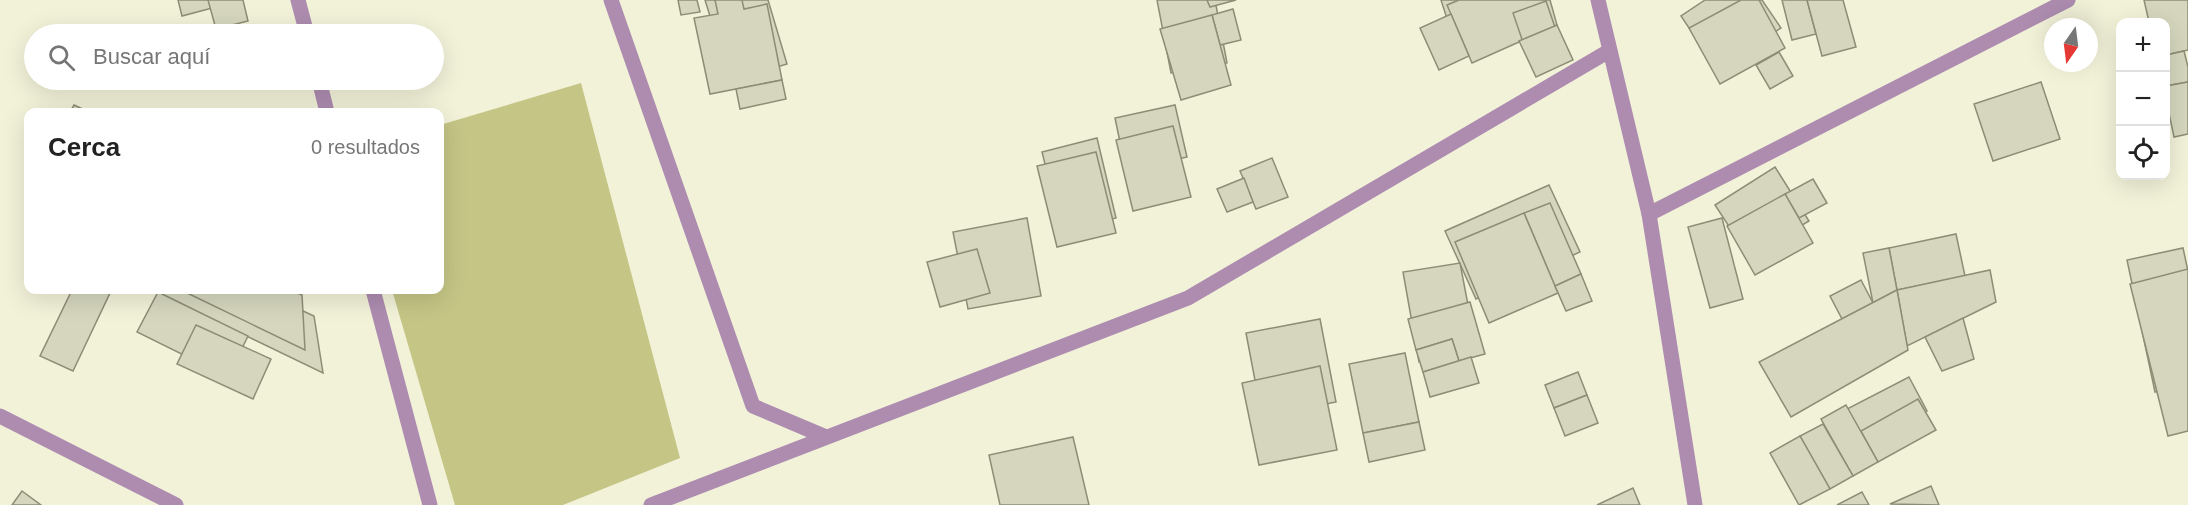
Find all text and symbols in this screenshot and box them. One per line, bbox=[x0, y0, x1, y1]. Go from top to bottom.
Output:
north arrow bbox=[2044, 18, 2098, 72]
map controls bbox=[2116, 18, 2170, 180]
button: + bbox=[2116, 18, 2170, 72]
search box bbox=[24, 24, 444, 90]
icon: search bbox=[45, 41, 78, 74]
text: Buscar aquí bbox=[93, 44, 210, 69]
button: − bbox=[2116, 72, 2170, 126]
button: locate bbox=[2116, 126, 2170, 180]
text: Cerca bbox=[48, 132, 120, 162]
text: 0 resultados bbox=[311, 136, 420, 158]

